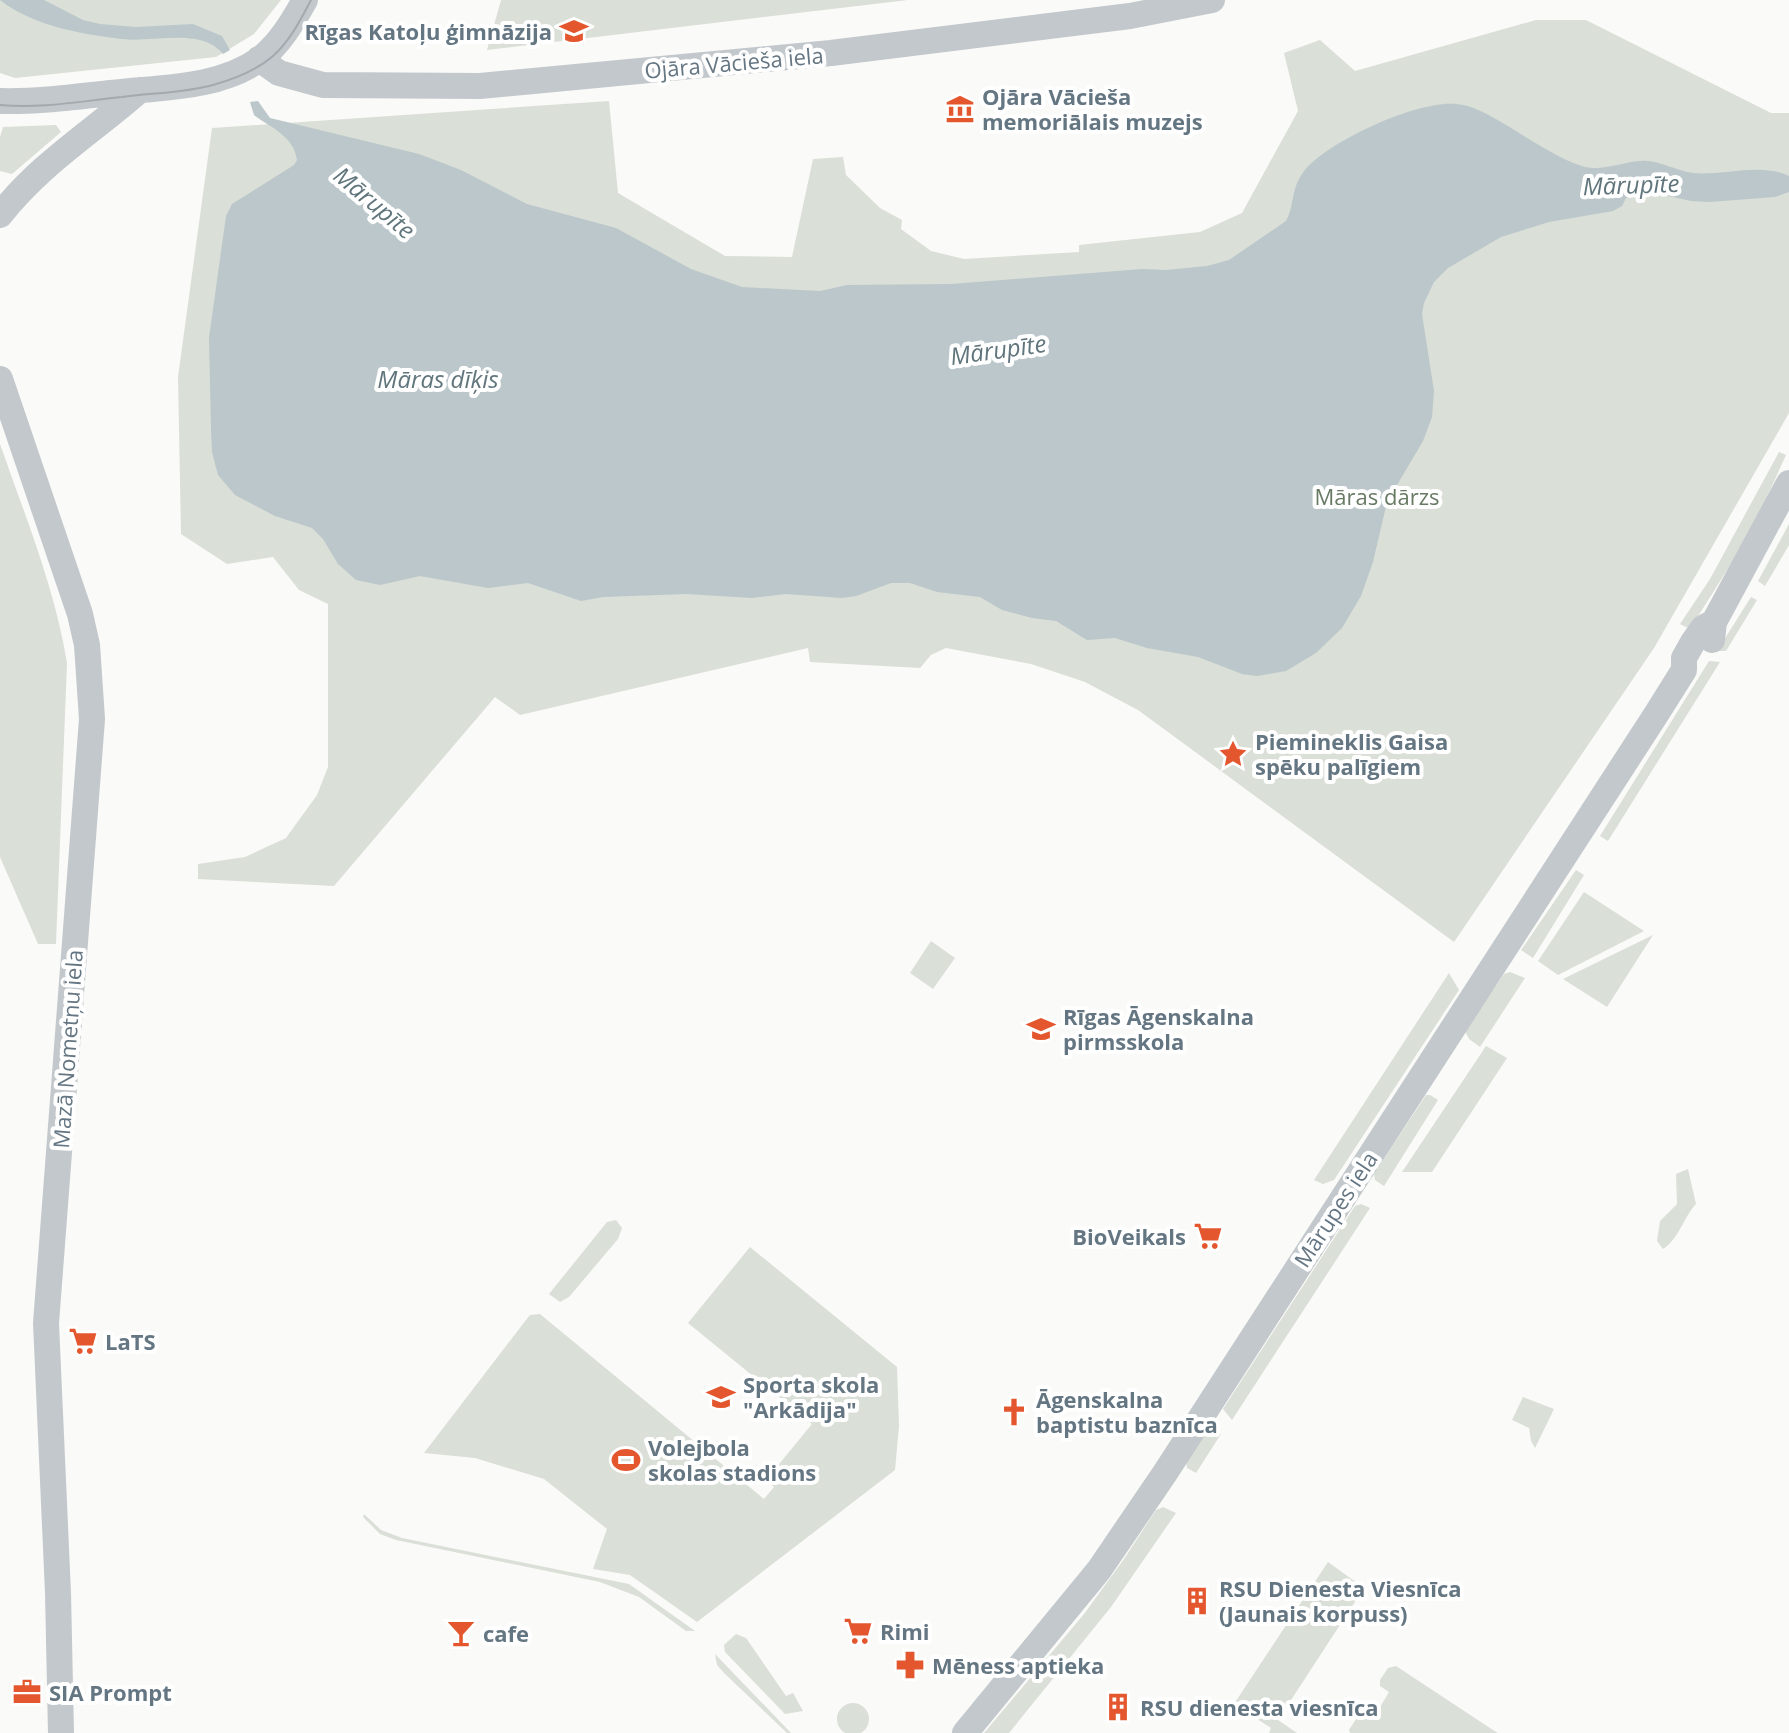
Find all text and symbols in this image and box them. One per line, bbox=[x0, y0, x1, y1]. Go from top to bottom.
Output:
place label: Rīgas Katoļu ģimnāzija bbox=[305, 16, 552, 46]
school or university icon: Rīgas Katoļu ģimnāzija bbox=[559, 16, 589, 46]
street label: Ojāra Vācieša iela bbox=[643, 39, 825, 85]
place label: Ojāra Vācieša memoriālais muzejs bbox=[982, 81, 1203, 136]
museum icon: Ojāra Vācieša memoriālais muzejs bbox=[945, 94, 975, 124]
water label: Mārupīte bbox=[327, 158, 423, 246]
water label: Mārupīte bbox=[1582, 166, 1680, 202]
water label: Mārupīte bbox=[948, 326, 1048, 372]
water label: Māras dīķis bbox=[377, 362, 499, 395]
park label: Māras dārzs bbox=[1315, 481, 1439, 511]
place label: Piemineklis Gaisa spēku palīgiem bbox=[1255, 726, 1448, 781]
place icon: Piemineklis Gaisa spēku palīgiem bbox=[1218, 739, 1248, 769]
street label: Mazā Nometņu iela bbox=[45, 949, 89, 1149]
place label: Rīgas Āgenskalna pirmsskola bbox=[1063, 1001, 1254, 1056]
school or university icon: Rīgas Āgenskalna pirmsskola bbox=[1026, 1014, 1056, 1044]
street label: Mārupes iela bbox=[1286, 1145, 1384, 1273]
place label: BioVeikals bbox=[1072, 1221, 1186, 1251]
supermarket icon: BioVeikals bbox=[1193, 1221, 1223, 1251]
supermarket icon: LaTS bbox=[68, 1326, 98, 1356]
place label: LaTS bbox=[105, 1326, 156, 1356]
place label: Sporta skola "Arkādija" bbox=[743, 1369, 879, 1424]
school or university icon: Sporta skola "Arkādija" bbox=[706, 1382, 736, 1412]
place label: Āgenskalna baptistu baznīca bbox=[1036, 1384, 1218, 1439]
church icon: Āgenskalna baptistu baznīca bbox=[999, 1397, 1029, 1427]
place label: Volejbola skolas stadions bbox=[648, 1432, 816, 1487]
sports icon: Volejbola skolas stadions bbox=[611, 1445, 641, 1475]
place label: RSU Dienesta Viesnīca (Jaunais korpuss) bbox=[1219, 1573, 1462, 1628]
building icon: RSU Dienesta Viesnīca (Jaunais korpuss) bbox=[1182, 1586, 1212, 1616]
supermarket icon: Rimi bbox=[843, 1616, 873, 1646]
place label: Rimi bbox=[880, 1616, 930, 1646]
bar icon: cafe bbox=[446, 1618, 476, 1648]
place label: cafe bbox=[483, 1618, 529, 1648]
pharmacy icon: Mēness aptieka bbox=[895, 1650, 925, 1680]
place label: Mēness aptieka bbox=[932, 1650, 1104, 1680]
office icon: SIA Prompt bbox=[12, 1677, 42, 1707]
place label: SIA Prompt bbox=[49, 1677, 172, 1707]
building icon: RSU dienesta viesnīca bbox=[1103, 1692, 1133, 1722]
place label: RSU dienesta viesnīca bbox=[1140, 1692, 1379, 1722]

